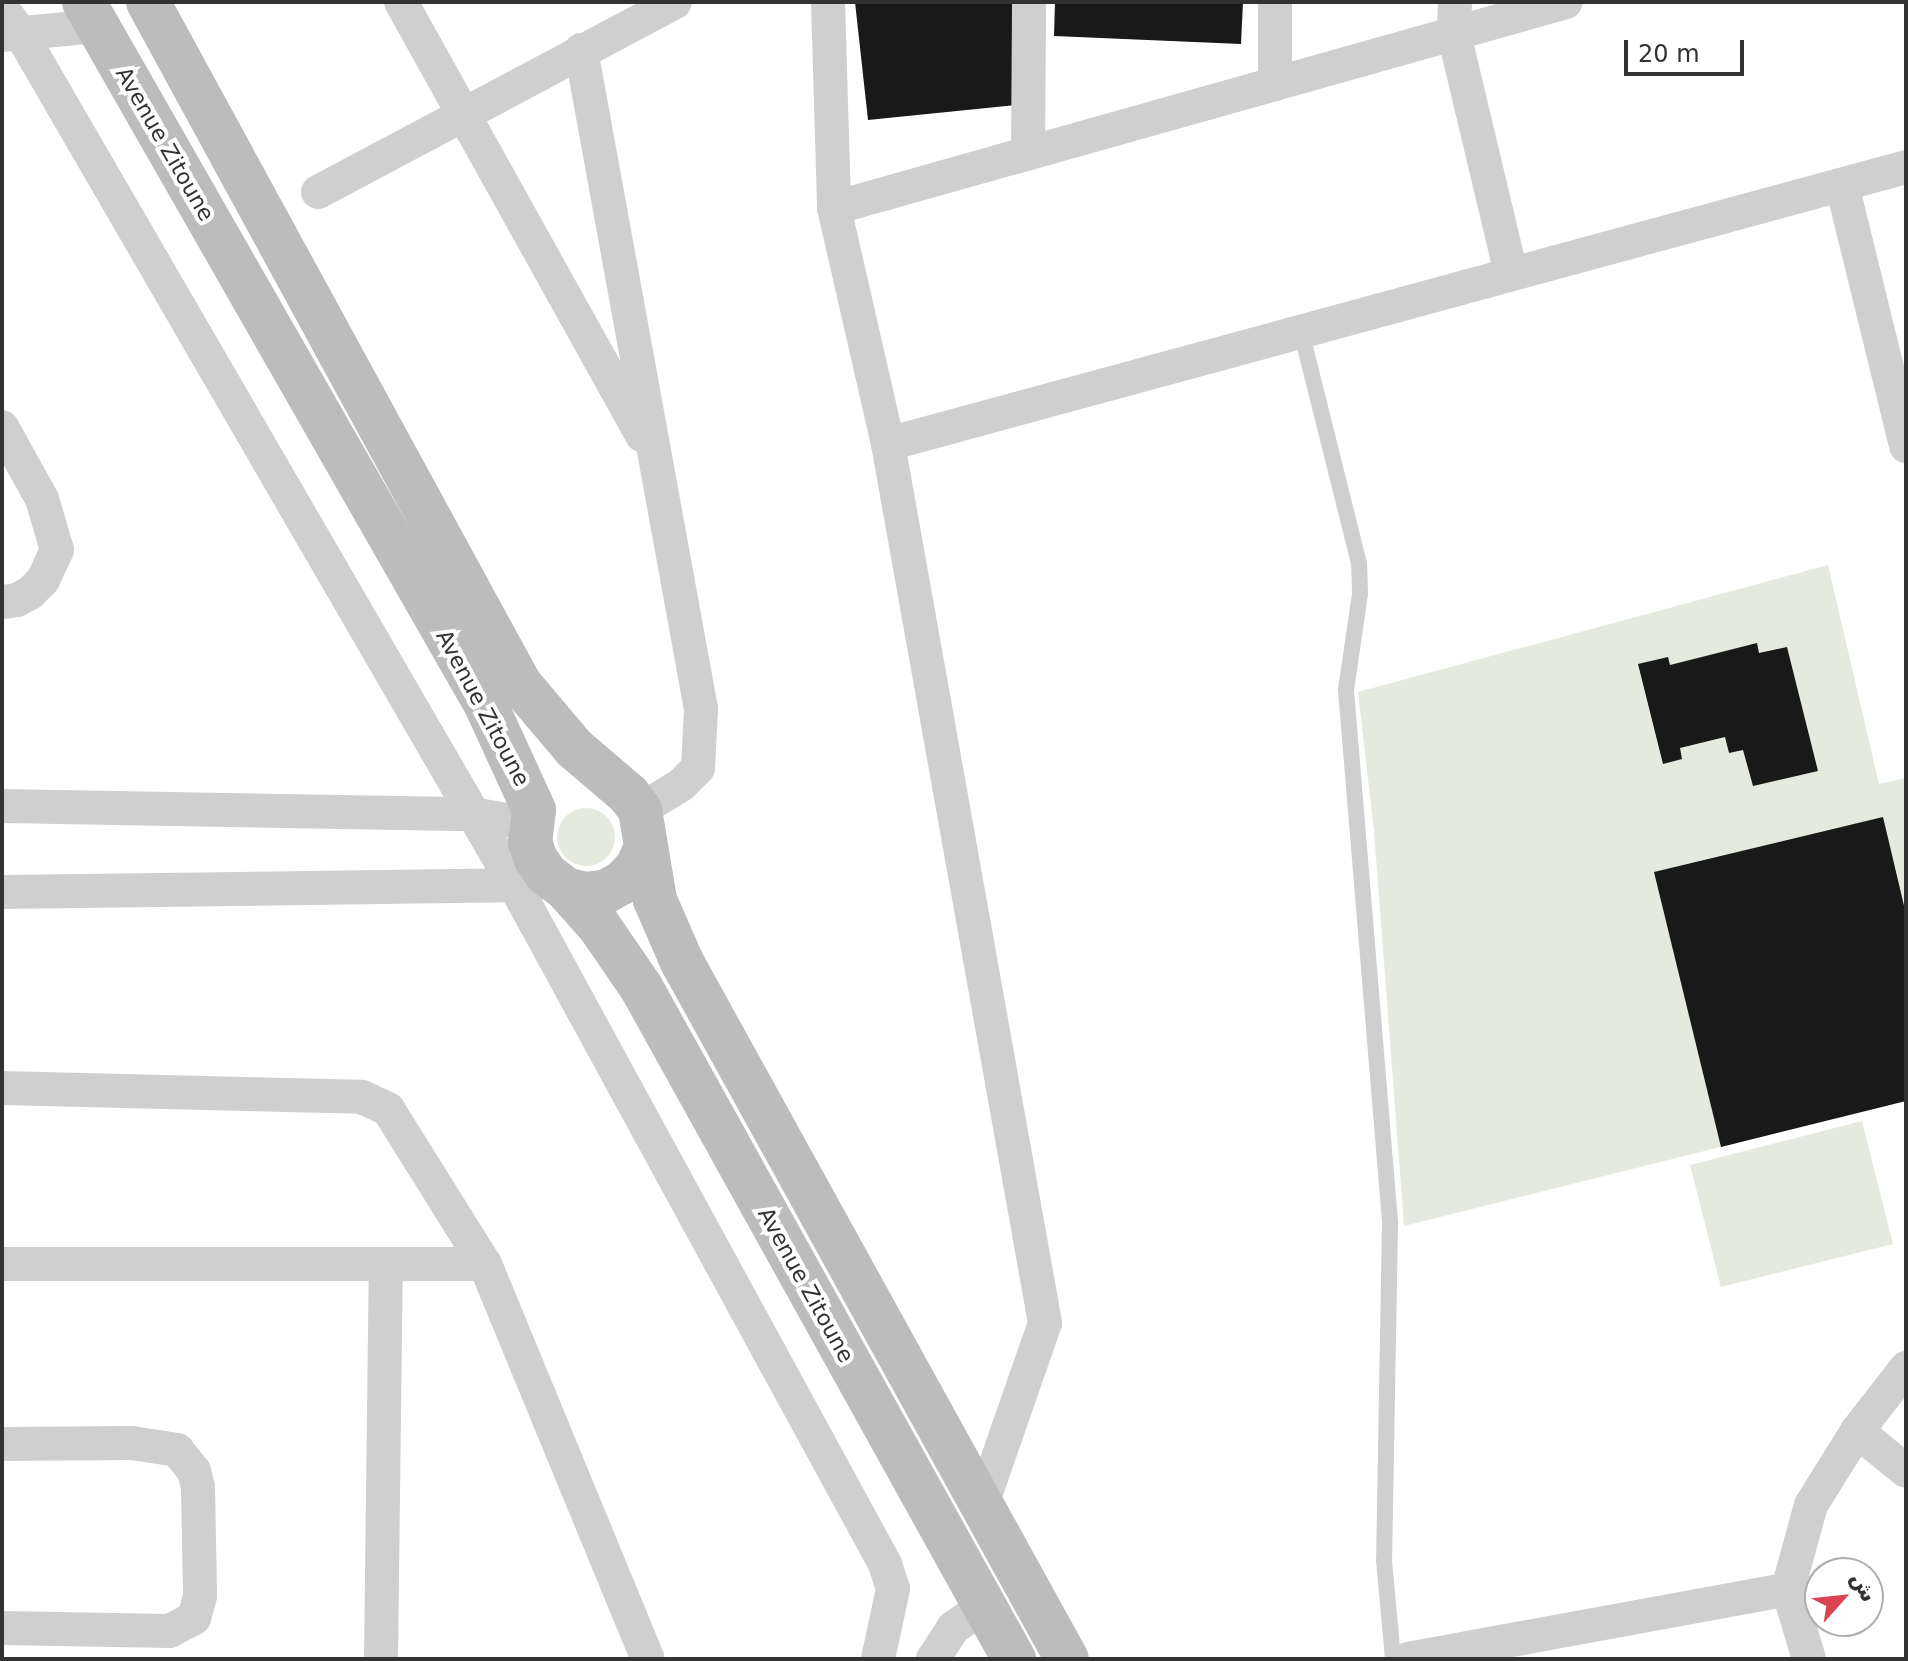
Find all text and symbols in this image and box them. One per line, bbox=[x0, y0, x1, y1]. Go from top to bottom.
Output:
scale bar bbox=[1628, 24, 1748, 74]
text: 20 m bbox=[1638, 40, 1700, 68]
street label: Avenue Zitoune bbox=[110, 62, 220, 226]
street label: Avenue Zitoune bbox=[431, 625, 535, 791]
street label: Avenue Zitoune bbox=[752, 1203, 860, 1367]
north arrow bbox=[1804, 1557, 1884, 1637]
text: ش bbox=[1846, 1568, 1882, 1606]

